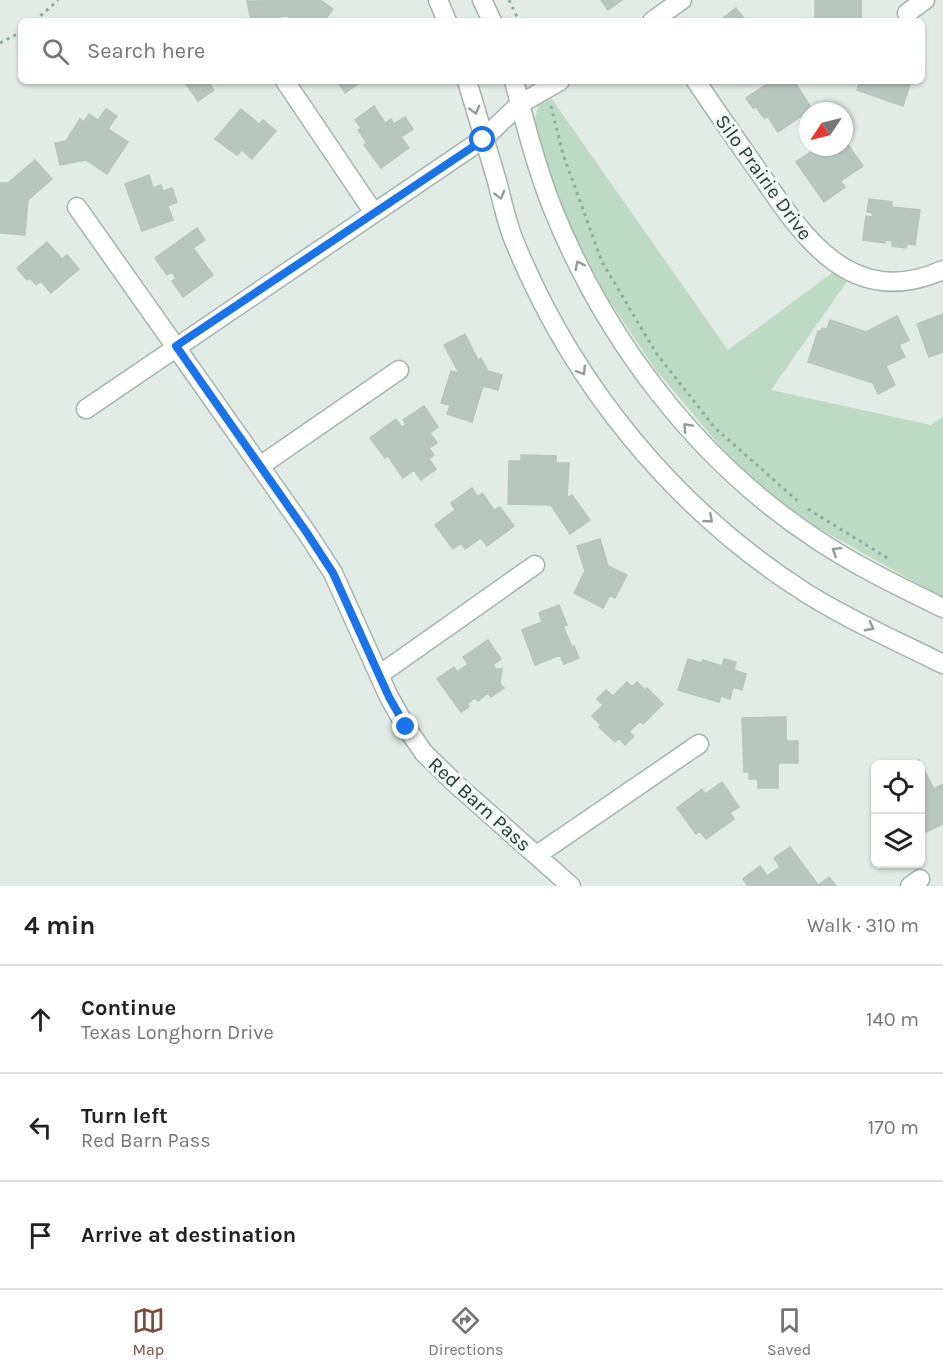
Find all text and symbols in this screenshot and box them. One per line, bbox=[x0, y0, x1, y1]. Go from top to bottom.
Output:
search box bbox=[18, 18, 925, 84]
icon: search bbox=[39, 35, 72, 68]
text: Search here bbox=[87, 38, 205, 64]
north arrow bbox=[799, 102, 853, 156]
one-way arrow bbox=[468, 104, 480, 115]
street label: Silo Prairie Drive bbox=[710, 110, 817, 245]
route start bbox=[469, 126, 495, 152]
one-way arrow bbox=[493, 190, 506, 200]
one-way arrow bbox=[575, 260, 587, 271]
one-way arrow bbox=[575, 365, 587, 375]
one-way arrow bbox=[683, 423, 694, 433]
one-way arrow bbox=[702, 512, 713, 523]
one-way arrow bbox=[832, 547, 842, 559]
one-way arrow bbox=[864, 620, 875, 632]
route end bbox=[392, 713, 418, 739]
street label: Red Barn Pass bbox=[424, 752, 536, 856]
map controls bbox=[871, 760, 925, 868]
button: locate bbox=[871, 760, 925, 814]
button: layers bbox=[871, 814, 925, 868]
text: 4 min bbox=[24, 910, 95, 941]
text: Walk · 310 m bbox=[807, 914, 919, 937]
text: Continue bbox=[81, 995, 176, 1021]
icon: ahead bbox=[24, 1003, 57, 1036]
text: 140 m bbox=[866, 1008, 919, 1031]
text: Texas Longhorn Drive bbox=[81, 1021, 274, 1044]
text: Turn left bbox=[81, 1103, 168, 1129]
icon: left bbox=[24, 1111, 57, 1144]
text: 170 m bbox=[868, 1116, 919, 1139]
text: Red Barn Pass bbox=[81, 1129, 211, 1152]
icon: arrive bbox=[24, 1219, 57, 1252]
text: Arrive at destination bbox=[81, 1222, 296, 1248]
tab: Map bbox=[132, 1304, 165, 1359]
tab: Directions bbox=[428, 1304, 503, 1359]
tab: Saved bbox=[767, 1304, 811, 1359]

